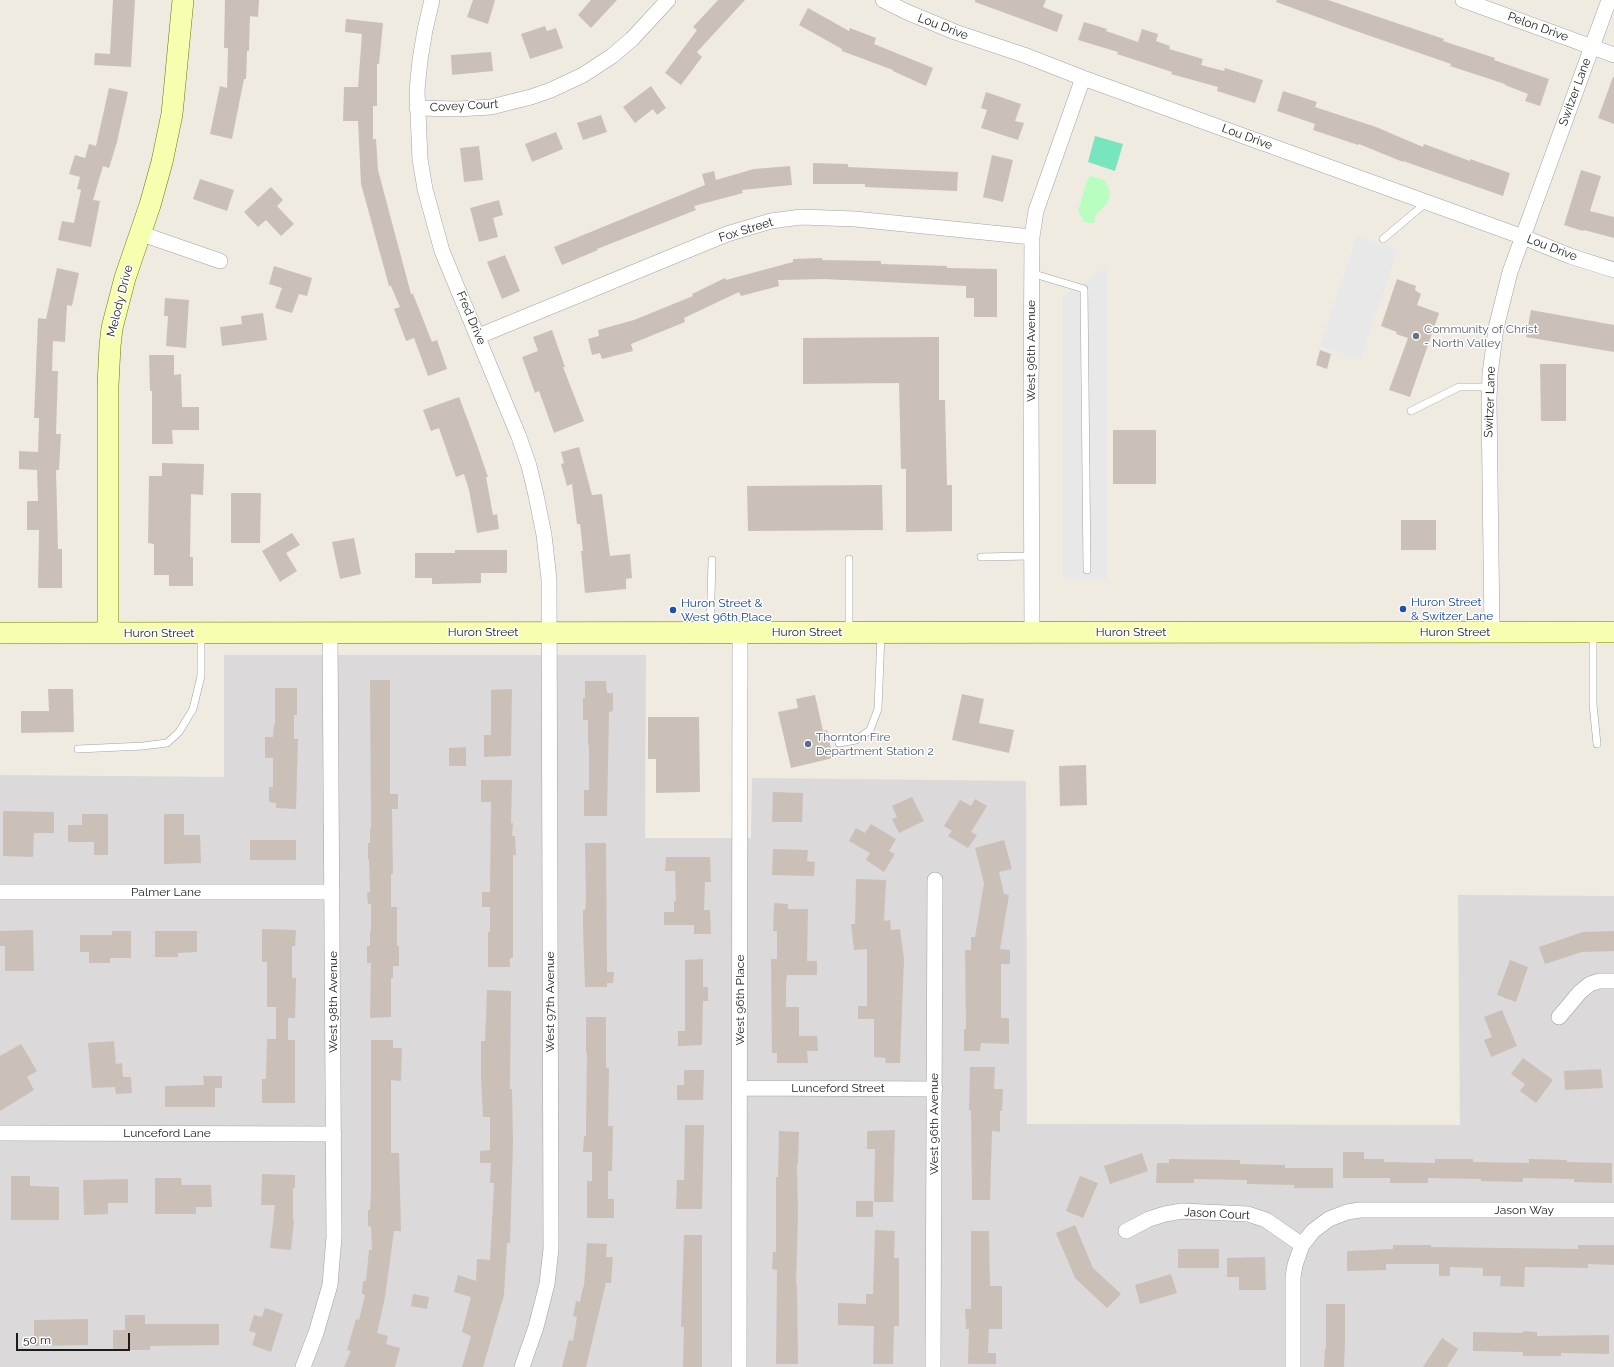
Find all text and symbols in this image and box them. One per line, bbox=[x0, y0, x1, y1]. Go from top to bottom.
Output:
street label: Pelon Drive bbox=[1506, 9, 1570, 45]
street label: Lou Drive bbox=[916, 11, 970, 43]
street label: Switzer Lane bbox=[1556, 56, 1594, 128]
street label: Covey Court bbox=[429, 97, 499, 115]
street label: Lou Drive bbox=[1220, 121, 1274, 153]
street label: Fox Street bbox=[717, 215, 775, 245]
street label: Lou Drive bbox=[1525, 232, 1579, 264]
street label: Melody Drive bbox=[104, 264, 136, 338]
street label: Fred Drive bbox=[453, 289, 489, 347]
street label: West 96th Avenue bbox=[1024, 300, 1038, 402]
place label: Community of Christ - North Valley bbox=[1424, 322, 1538, 350]
marker: Community of Christ - North Valley bbox=[1411, 331, 1421, 341]
street label: Switzer Lane bbox=[1482, 366, 1498, 438]
place label: Huron Street & Switzer Lane bbox=[1411, 595, 1493, 623]
place label: Huron Street & West 96th Place bbox=[681, 596, 772, 624]
marker: Huron Street & Switzer Lane bbox=[1398, 604, 1408, 614]
marker: Huron Street & West 96th Place bbox=[668, 605, 678, 615]
street label: Huron Street bbox=[448, 625, 518, 639]
street label: Huron Street bbox=[772, 625, 842, 639]
street label: Huron Street bbox=[1096, 625, 1166, 639]
street label: Huron Street bbox=[1420, 625, 1490, 639]
street label: Huron Street bbox=[124, 626, 194, 640]
place label: Thornton Fire Department Station 2 bbox=[816, 730, 934, 758]
marker: Thornton Fire Department Station 2 bbox=[803, 739, 813, 749]
street label: Palmer Lane bbox=[131, 885, 201, 899]
street label: West 98th Avenue bbox=[326, 951, 340, 1053]
street label: West 97th Avenue bbox=[543, 951, 557, 1053]
street label: West 96th Place bbox=[733, 955, 747, 1045]
street label: West 96th Avenue bbox=[927, 1073, 941, 1175]
street label: Lunceford Street bbox=[791, 1081, 885, 1095]
street label: Lunceford Lane bbox=[123, 1126, 211, 1140]
street label: Jason Way bbox=[1494, 1203, 1554, 1217]
street label: Jason Court bbox=[1184, 1205, 1250, 1223]
scale bar bbox=[18, 1325, 132, 1351]
text: 50 m bbox=[23, 1333, 51, 1347]

